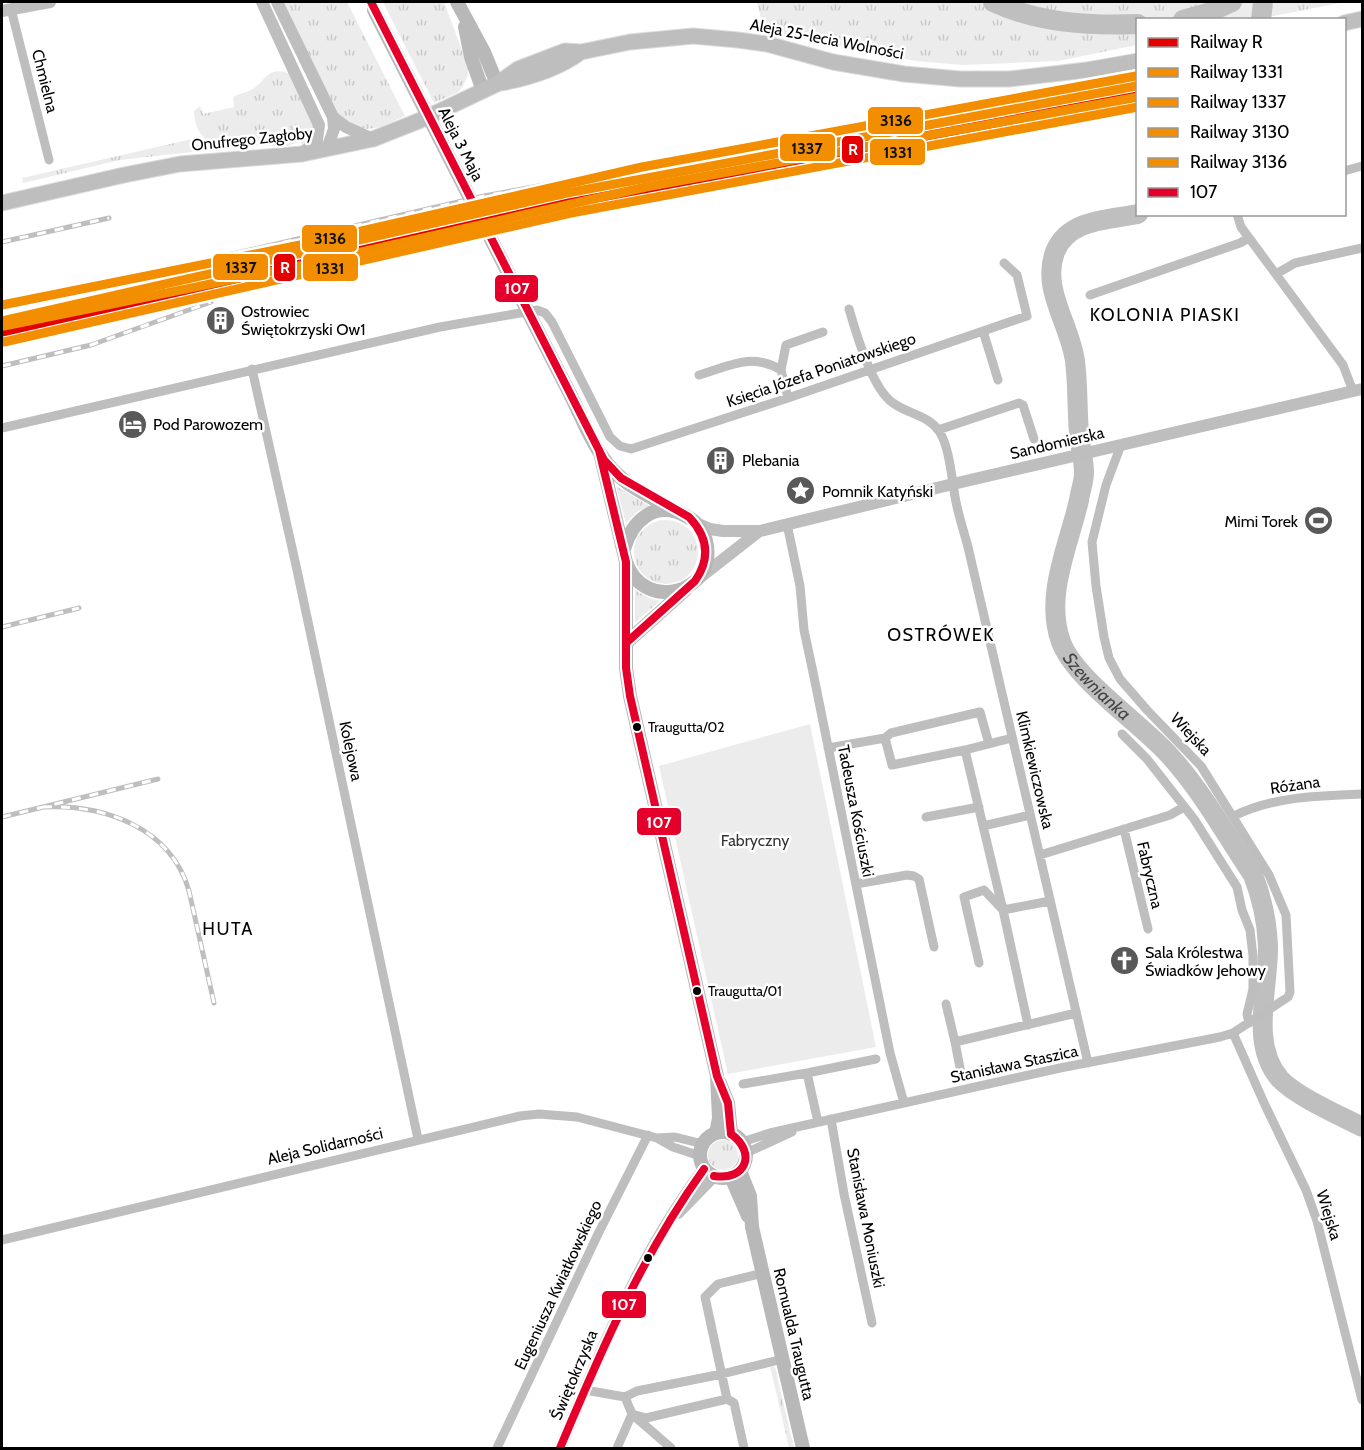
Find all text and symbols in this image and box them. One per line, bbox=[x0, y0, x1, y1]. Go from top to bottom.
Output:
street label: Aleja 25-lecia Wolności bbox=[749, 15, 905, 63]
legend bbox=[1136, 18, 1346, 216]
text: Railway R bbox=[1190, 31, 1263, 53]
street label: Chmielna bbox=[28, 47, 62, 115]
text: Railway 1331 bbox=[1190, 61, 1283, 83]
text: Railway 1337 bbox=[1190, 91, 1286, 113]
street label: Aleja 3 Maja bbox=[434, 104, 488, 184]
line badge: 3136 bbox=[867, 106, 924, 135]
text: 3136 bbox=[880, 111, 912, 130]
text: Railway 3130 bbox=[1190, 121, 1290, 143]
street label: Onufrego Zagłoby bbox=[190, 123, 314, 155]
line badge: 1337 bbox=[779, 133, 836, 162]
line badge: R bbox=[841, 135, 864, 164]
line badge: 1331 bbox=[869, 138, 926, 166]
text: 1337 bbox=[791, 139, 823, 158]
text: R bbox=[848, 140, 858, 159]
text: 1331 bbox=[883, 143, 913, 162]
text: Railway 3136 bbox=[1190, 151, 1287, 173]
text: 107 bbox=[1190, 181, 1217, 203]
line badge: 3136 bbox=[301, 224, 358, 253]
text: 3136 bbox=[314, 229, 346, 248]
line badge: 1337 bbox=[212, 253, 269, 281]
line badge: R bbox=[273, 253, 296, 282]
line badge: 1331 bbox=[302, 253, 359, 282]
text: 1337 bbox=[225, 258, 257, 277]
text: R bbox=[280, 258, 290, 277]
text: 1331 bbox=[315, 259, 345, 278]
line badge: 107 bbox=[494, 274, 539, 303]
text: 107 bbox=[504, 279, 531, 298]
place label: Ostrowiec Świętokrzyski Ow1 bbox=[241, 302, 365, 339]
building icon: Ostrowiec Świętokrzyski Ow1 bbox=[204, 304, 236, 336]
district label: KOLONIA PIASKI bbox=[1090, 304, 1240, 326]
street label: Księcia Józefa Poniatowskiego bbox=[724, 329, 918, 411]
hotel icon: Pod Parowozem bbox=[116, 408, 148, 440]
place label: Pod Parowozem bbox=[153, 415, 263, 434]
street label: Sandomierska bbox=[1008, 423, 1106, 463]
building icon: Plebania bbox=[705, 444, 737, 476]
place label: Plebania bbox=[742, 451, 800, 470]
place icon: Pomnik Katyński bbox=[785, 475, 817, 507]
place label: Pomnik Katyński bbox=[822, 482, 933, 501]
sports icon: Mimi Torek bbox=[1303, 505, 1335, 537]
place label: Mimi Torek bbox=[1224, 512, 1299, 531]
district label: OSTRÓWEK bbox=[887, 624, 995, 646]
water label: Szewnianka bbox=[1058, 648, 1135, 725]
street label: Klimkiewiczowska bbox=[1012, 709, 1058, 831]
street label: Wiejska bbox=[1167, 709, 1216, 760]
place label: Traugutta/02 bbox=[648, 718, 725, 736]
street label: Kolejowa bbox=[335, 719, 367, 783]
marker: Traugutta/02 bbox=[631, 721, 643, 733]
street label: Tadeusza Kościuszki bbox=[834, 744, 878, 878]
street label: Różana bbox=[1269, 772, 1321, 798]
line badge: 107 bbox=[636, 807, 682, 836]
text: 107 bbox=[646, 813, 673, 832]
park label: Fabryczny bbox=[721, 831, 789, 850]
street label: Fabryczna bbox=[1133, 840, 1167, 911]
district label: HUTA bbox=[202, 918, 254, 940]
place label: Sala Królestwa Świadków Jehowy bbox=[1145, 943, 1266, 980]
church icon: Sala Królestwa Świadków Jehowy bbox=[1108, 945, 1140, 977]
place label: Traugutta/01 bbox=[708, 982, 782, 1000]
marker: Traugutta/01 bbox=[691, 985, 703, 997]
street label: Stanisława Staszica bbox=[949, 1041, 1080, 1087]
street label: Aleja Solidarności bbox=[265, 1123, 385, 1169]
street label: Stanisława Moniuszki bbox=[843, 1146, 889, 1290]
street label: Wiejska bbox=[1312, 1188, 1346, 1243]
street label: Eugeniusza Kwiatkowskiego bbox=[510, 1197, 606, 1373]
unlabelled marker bbox=[642, 1252, 654, 1264]
street label: Romualda Traugutta bbox=[770, 1266, 819, 1402]
line badge: 107 bbox=[601, 1290, 647, 1319]
text: 107 bbox=[611, 1295, 638, 1314]
street label: Świętokrzyska bbox=[547, 1327, 602, 1423]

